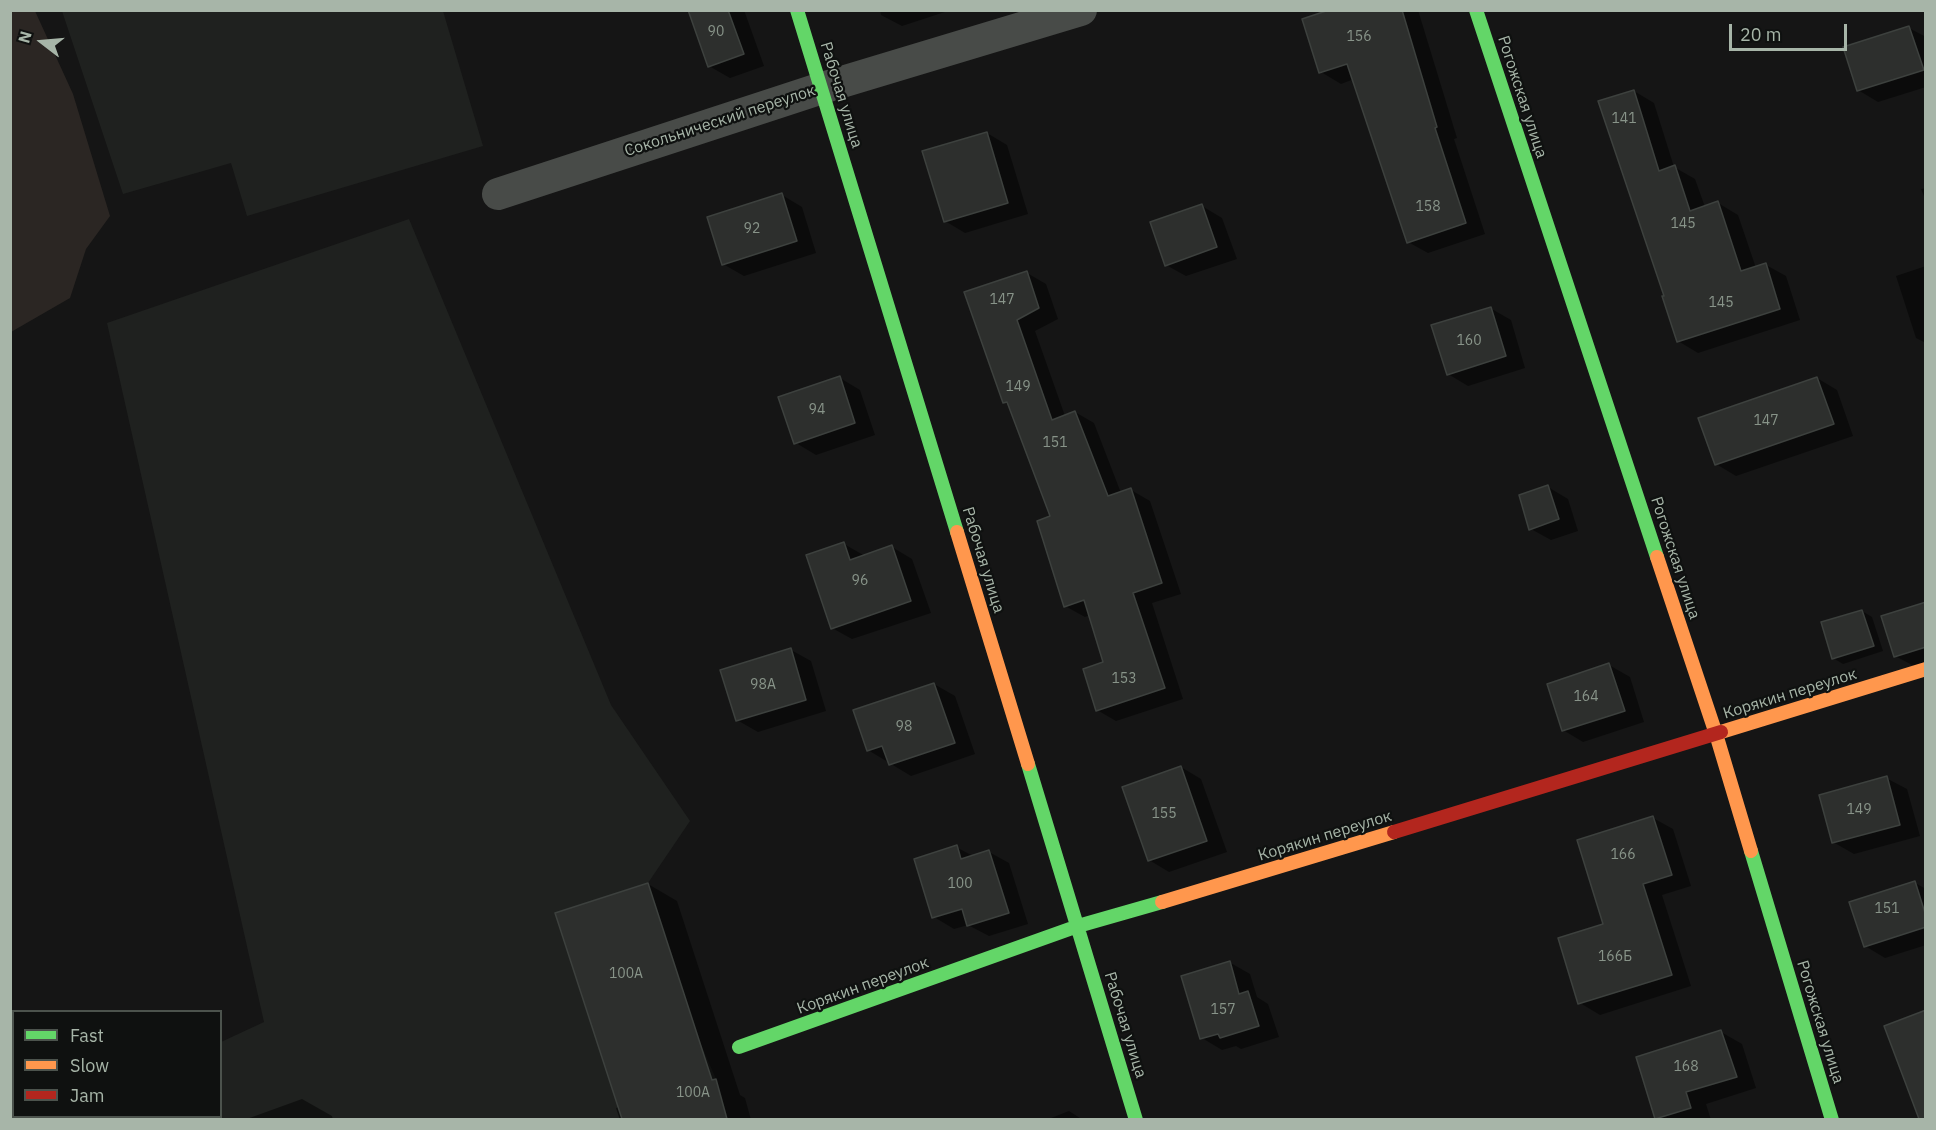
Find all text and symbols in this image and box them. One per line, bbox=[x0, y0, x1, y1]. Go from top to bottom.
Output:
north arrow bbox=[12, 12, 72, 72]
scale bar bbox=[1732, 12, 1850, 50]
text: 20 m bbox=[1740, 23, 1782, 46]
house number: 90 bbox=[708, 24, 724, 40]
text: N bbox=[13, 29, 36, 45]
house number: 156 bbox=[1346, 29, 1372, 45]
street label: Рогожская улица bbox=[1493, 33, 1551, 161]
street label: Рабочая улица bbox=[816, 40, 866, 150]
street label: Сокольнический переулок bbox=[622, 81, 818, 161]
house number: 141 bbox=[1611, 111, 1637, 127]
house number: 158 bbox=[1415, 199, 1441, 215]
house number: 145 bbox=[1670, 216, 1696, 232]
house number: 92 bbox=[744, 221, 760, 237]
house number: 147 bbox=[989, 292, 1015, 308]
house number: 145 bbox=[1708, 295, 1734, 311]
house number: 160 bbox=[1456, 333, 1482, 349]
house number: 149 bbox=[1005, 379, 1031, 395]
house number: 94 bbox=[809, 402, 825, 418]
house number: 147 bbox=[1753, 413, 1779, 429]
house number: 151 bbox=[1042, 435, 1068, 451]
street label: Рогожская улица bbox=[1646, 494, 1704, 622]
street label: Рабочая улица bbox=[958, 505, 1008, 615]
house number: 96 bbox=[852, 573, 868, 589]
street label: Корякин переулок bbox=[1721, 665, 1859, 723]
house number: 153 bbox=[1111, 671, 1137, 687]
house number: 98А bbox=[750, 677, 776, 693]
house number: 164 bbox=[1573, 689, 1599, 705]
house number: 98 bbox=[896, 719, 912, 735]
house number: 149 bbox=[1846, 802, 1872, 818]
house number: 155 bbox=[1151, 806, 1177, 822]
street label: Корякин переулок bbox=[1256, 807, 1394, 865]
house number: 166 bbox=[1610, 847, 1636, 863]
house number: 100 bbox=[947, 876, 973, 892]
house number: 151 bbox=[1874, 901, 1900, 917]
house number: 166Б bbox=[1598, 949, 1632, 965]
street label: Корякин переулок bbox=[794, 953, 932, 1019]
street label: Рогожская улица bbox=[1792, 958, 1848, 1086]
house number: 100А bbox=[609, 966, 643, 982]
street label: Рабочая улица bbox=[1100, 970, 1150, 1080]
house number: 157 bbox=[1210, 1002, 1236, 1018]
legend bbox=[12, 1010, 222, 1118]
text: Fast bbox=[70, 1024, 104, 1047]
text: Slow bbox=[70, 1054, 109, 1077]
house number: 168 bbox=[1673, 1059, 1699, 1075]
text: Jam bbox=[70, 1084, 105, 1107]
house number: 100А bbox=[676, 1085, 710, 1101]

